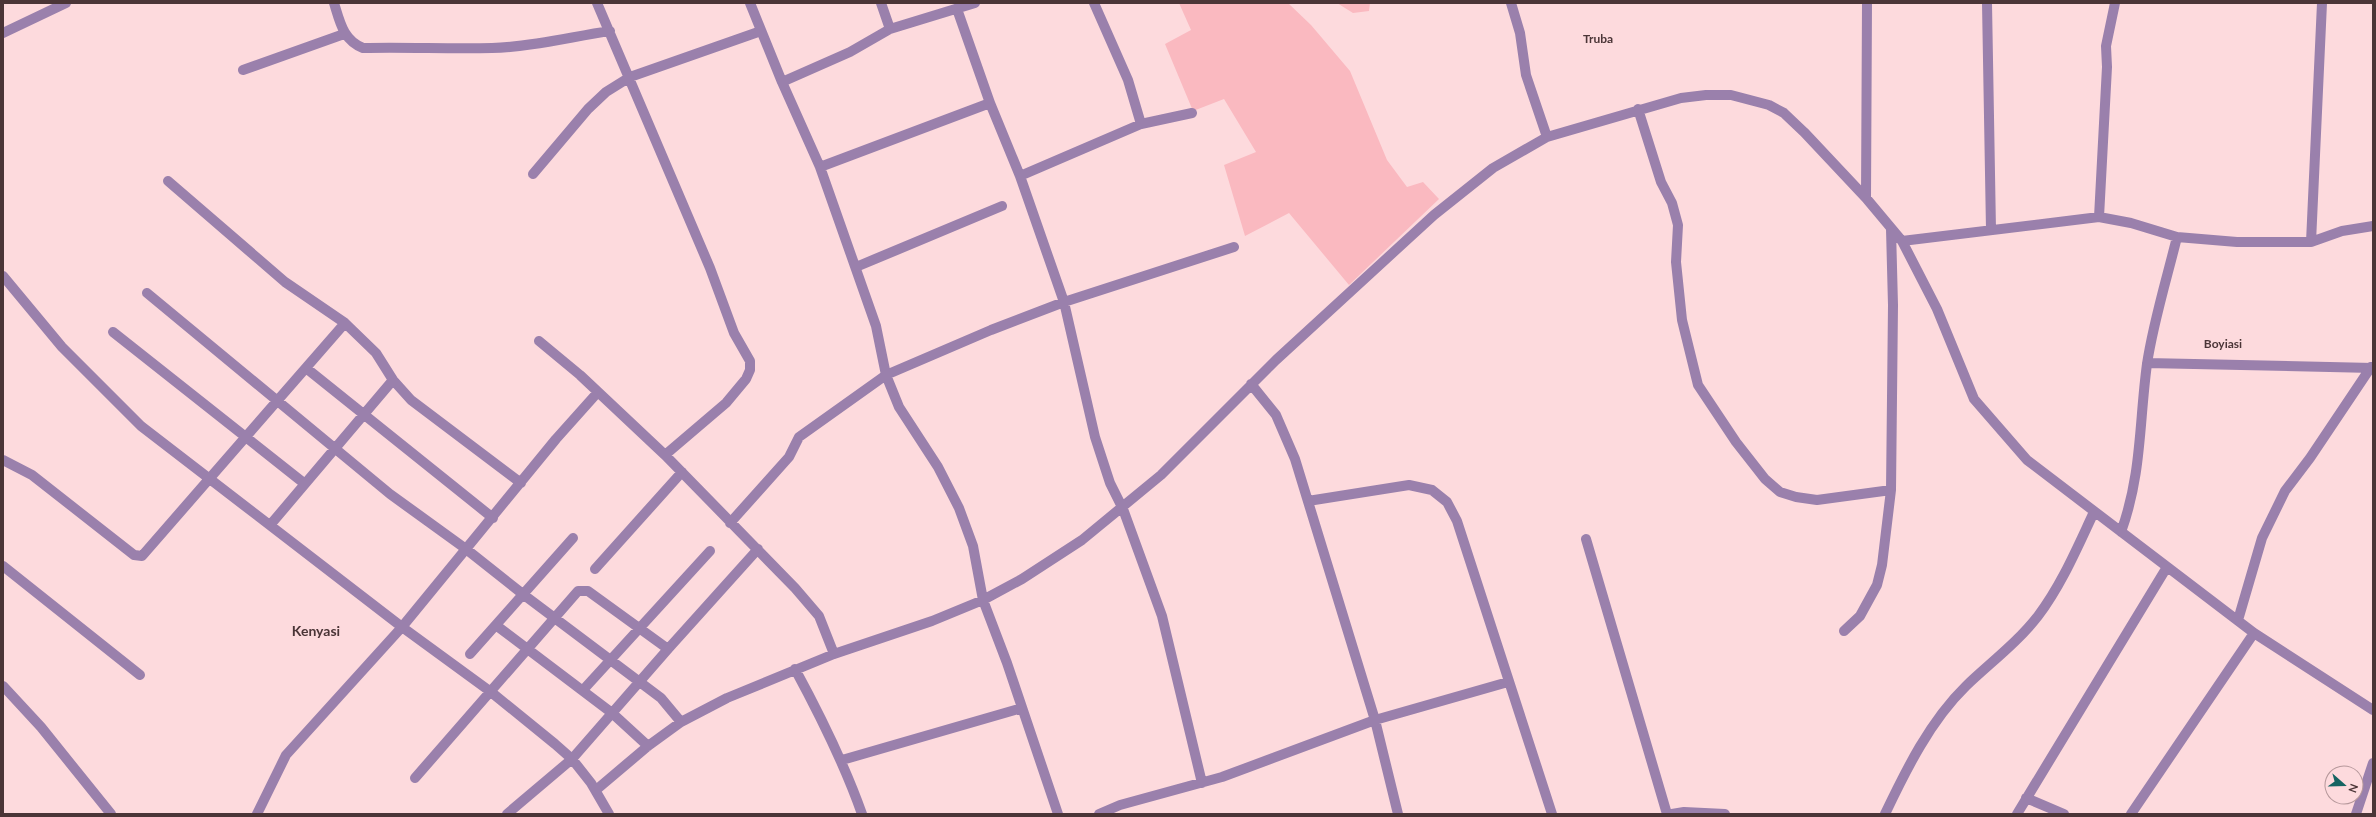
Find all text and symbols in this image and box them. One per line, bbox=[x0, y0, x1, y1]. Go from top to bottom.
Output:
district label: Truba bbox=[1583, 31, 1613, 46]
district label: Boyiasi bbox=[2204, 336, 2242, 351]
district label: Kenyasi bbox=[292, 622, 340, 639]
north arrow bbox=[2324, 765, 2364, 805]
text: N bbox=[2346, 782, 2361, 795]

